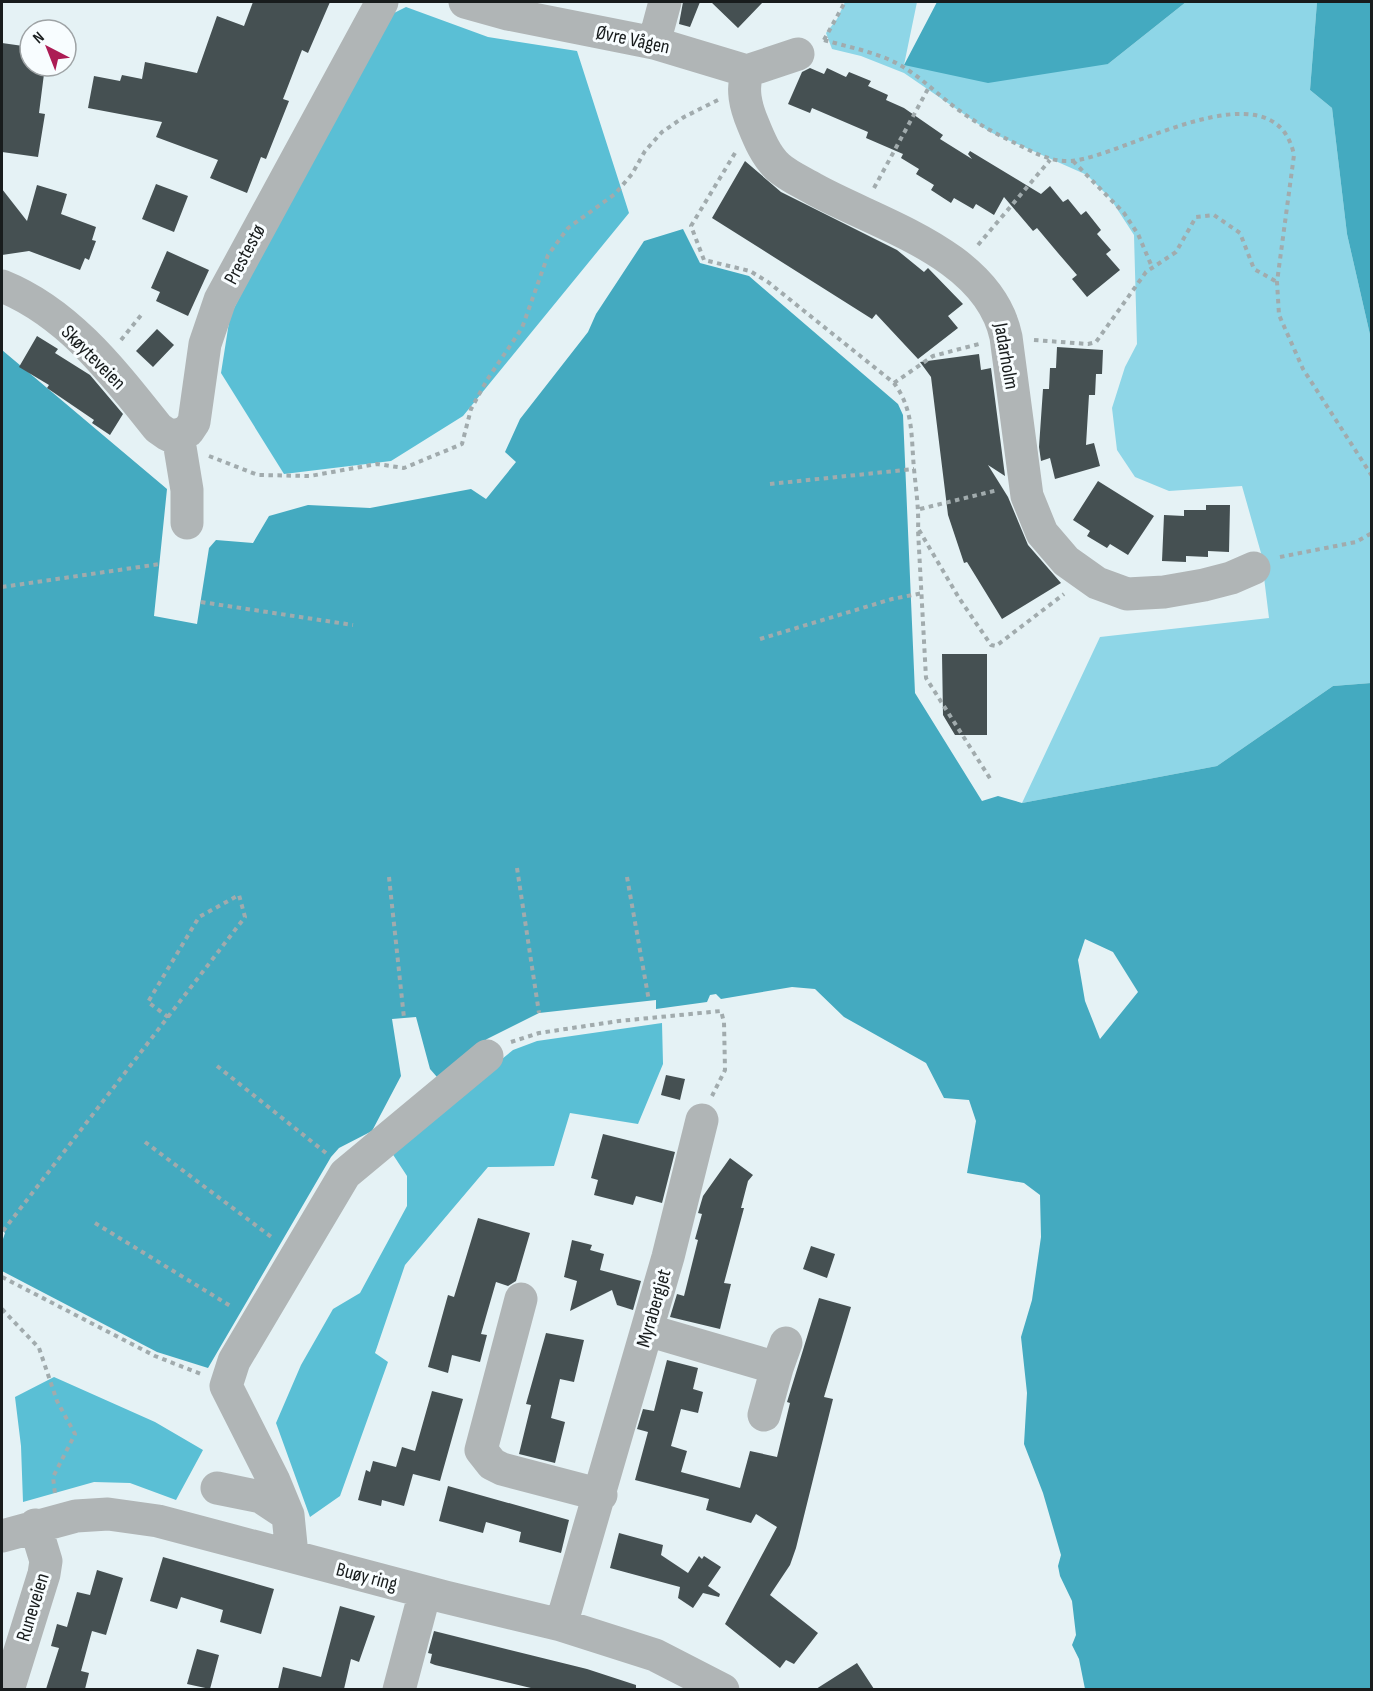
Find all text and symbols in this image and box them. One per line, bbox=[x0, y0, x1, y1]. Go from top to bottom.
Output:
north arrow bbox=[18, 18, 78, 78]
street label: Øvre Vågen bbox=[594, 20, 672, 59]
text: N bbox=[29, 28, 48, 48]
street label: Prestestø bbox=[219, 220, 271, 289]
street label: Skøyteveien bbox=[56, 320, 131, 395]
street label: Jadarholm bbox=[988, 320, 1024, 391]
street label: Myrabergjet bbox=[631, 1266, 677, 1350]
street label: Buøy ring bbox=[334, 1557, 400, 1597]
street label: Runeveien bbox=[11, 1570, 55, 1644]

